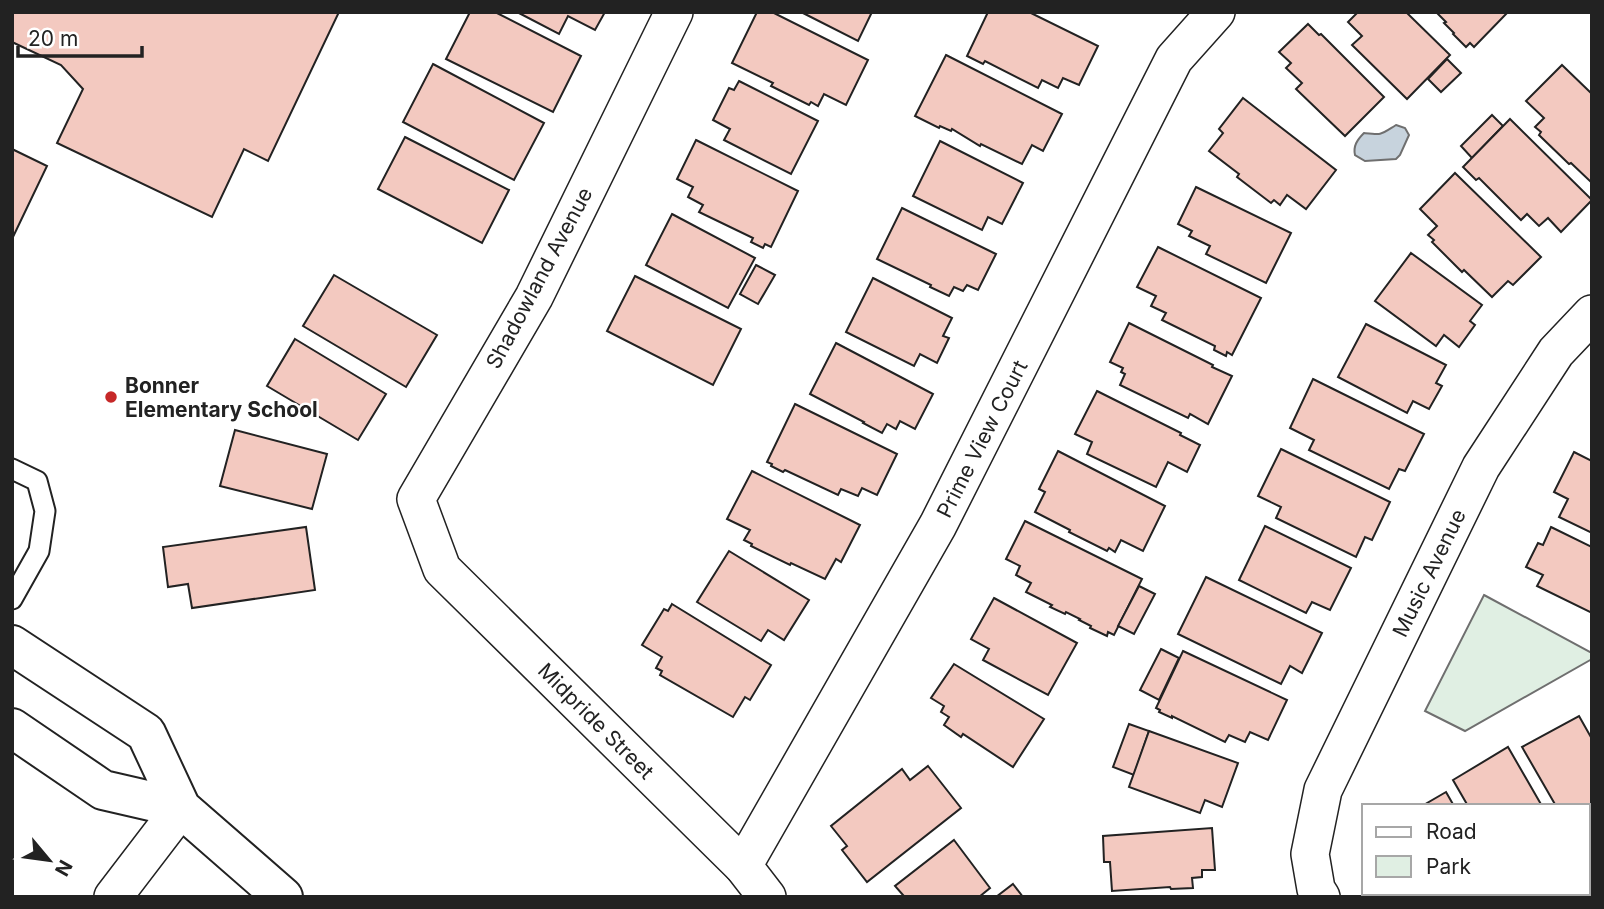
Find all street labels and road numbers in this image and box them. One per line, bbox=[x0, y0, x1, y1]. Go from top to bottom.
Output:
street label: Shadowland Avenue bbox=[481, 183, 597, 373]
street label: Prime View Court bbox=[932, 356, 1033, 522]
street label: Music Avenue bbox=[1387, 505, 1471, 641]
street label: Midpride Street bbox=[533, 658, 659, 784]

